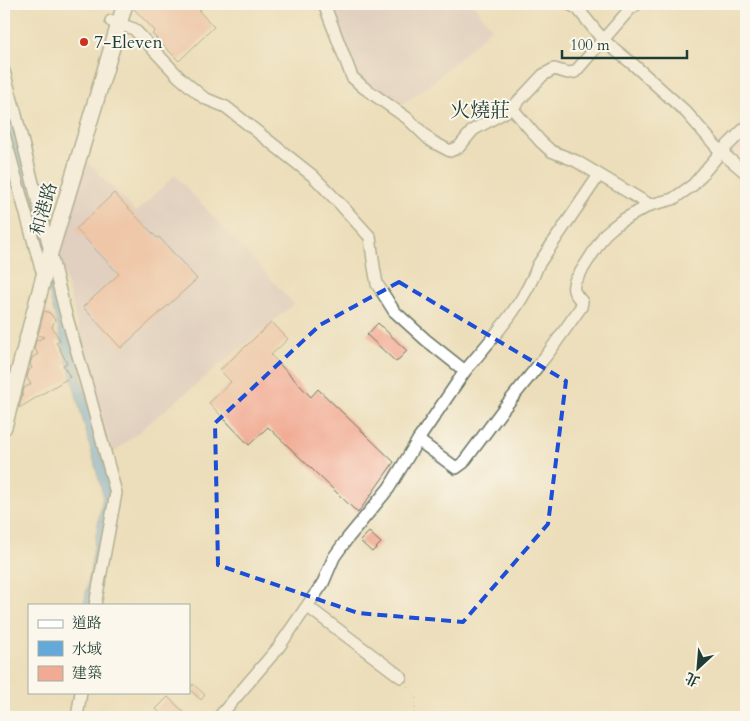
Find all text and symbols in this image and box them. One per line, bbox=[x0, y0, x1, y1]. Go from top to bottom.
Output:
scale bar bbox=[562, 28, 688, 60]
place label: 7-Eleven bbox=[94, 30, 163, 55]
text: 100 m bbox=[570, 35, 610, 55]
marker: 7-Eleven bbox=[78, 36, 90, 48]
district label: 火燒莊 bbox=[450, 97, 510, 124]
street label: 和港路 bbox=[25, 180, 63, 238]
legend bbox=[28, 604, 190, 694]
text: 道路 bbox=[72, 613, 102, 633]
text: 水域 bbox=[72, 639, 102, 659]
north arrow bbox=[672, 644, 722, 694]
text: 建築 bbox=[72, 663, 102, 683]
text: 北 bbox=[682, 668, 703, 691]

